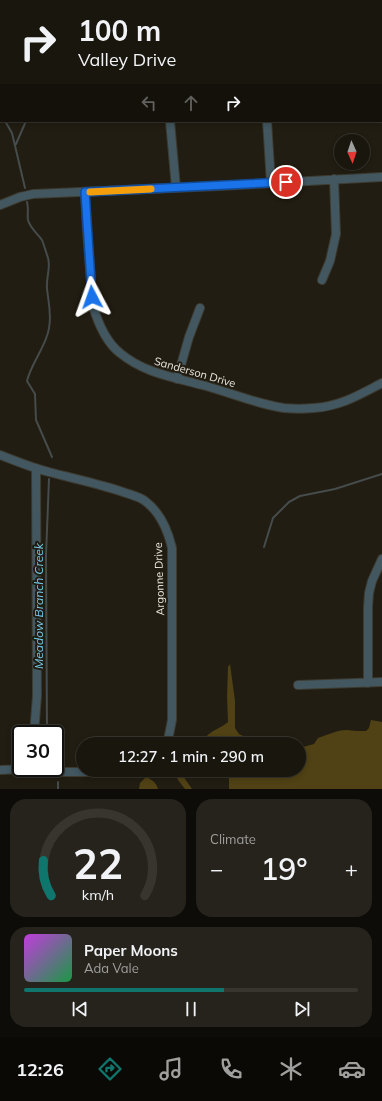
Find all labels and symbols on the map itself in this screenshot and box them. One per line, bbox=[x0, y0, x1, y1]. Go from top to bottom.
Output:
north arrow bbox=[334, 134, 370, 170]
pin bbox=[269, 165, 303, 199]
position arrow bbox=[71, 276, 113, 318]
street label: Sanderson Drive bbox=[153, 354, 237, 390]
water label: Meadow Branch Creek bbox=[31, 542, 46, 669]
street label: Argonne Drive bbox=[151, 542, 167, 616]
speed limit sign: 30 bbox=[12, 725, 64, 777]

